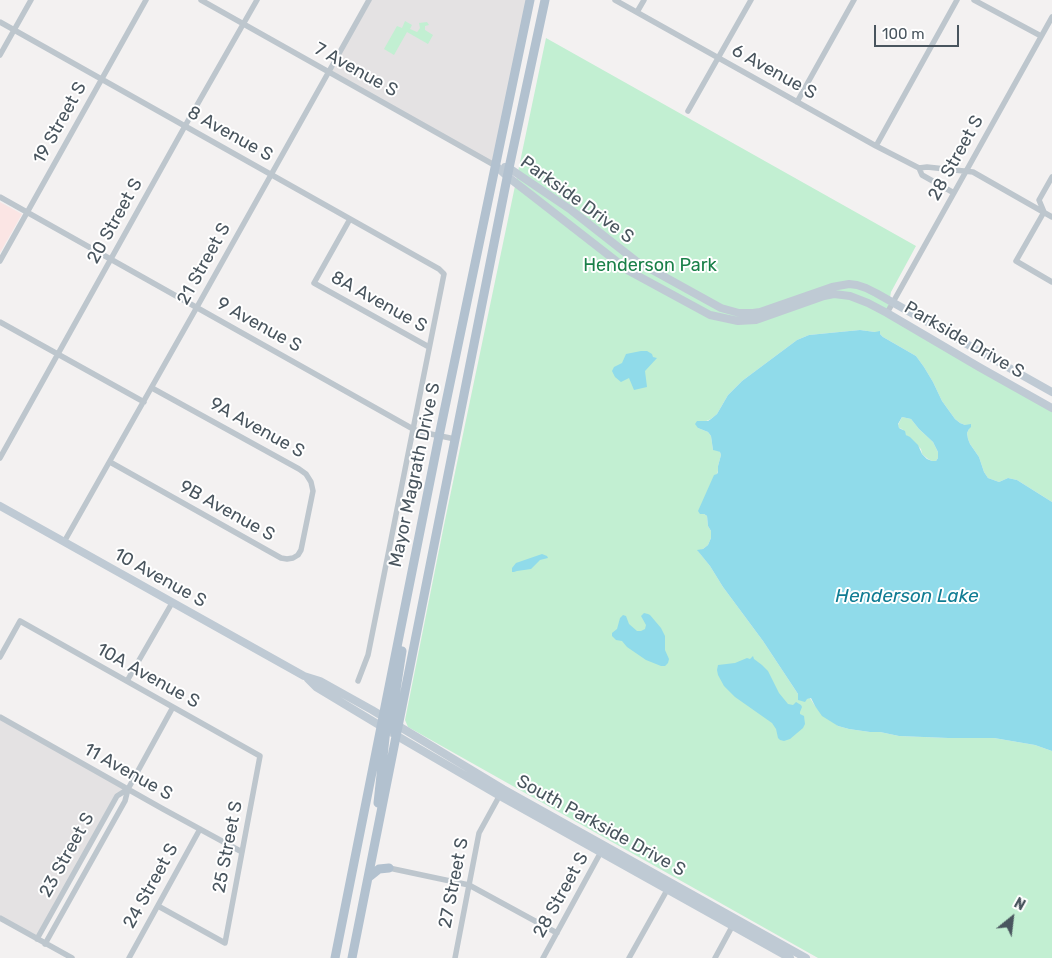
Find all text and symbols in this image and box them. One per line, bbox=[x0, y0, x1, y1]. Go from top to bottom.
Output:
scale bar bbox=[877, 15, 962, 47]
text: 100 m bbox=[882, 25, 924, 43]
street label: 7 Avenue S bbox=[310, 38, 402, 102]
street label: 6 Avenue S bbox=[728, 40, 820, 104]
street label: 19 Street S bbox=[29, 78, 91, 168]
street label: 8 Avenue S bbox=[183, 102, 277, 166]
street label: 28 Street S bbox=[924, 112, 988, 204]
street label: Parkside Drive S bbox=[516, 152, 638, 248]
street label: 20 Street S bbox=[83, 175, 147, 267]
street label: 21 Street S bbox=[173, 219, 235, 309]
park label: Henderson Park bbox=[583, 255, 717, 277]
street label: 8A Avenue S bbox=[327, 267, 431, 337]
street label: 9 Avenue S bbox=[213, 293, 305, 357]
street label: Parkside Drive S bbox=[900, 297, 1028, 383]
street label: Mayor Magrath Drive S bbox=[385, 381, 445, 569]
street label: 9A Avenue S bbox=[206, 393, 308, 463]
street label: 9B Avenue S bbox=[176, 476, 278, 546]
street label: 10 Avenue S bbox=[110, 544, 210, 612]
water label: Henderson Lake bbox=[835, 586, 979, 608]
street label: 10A Avenue S bbox=[93, 639, 203, 713]
street label: 11 Avenue S bbox=[80, 739, 176, 805]
street label: South Parkside Drive S bbox=[513, 771, 689, 881]
street label: 25 Street S bbox=[208, 799, 248, 895]
street label: 23 Street S bbox=[35, 809, 99, 901]
street label: 27 Street S bbox=[435, 836, 473, 930]
street label: 24 Street S bbox=[119, 840, 183, 932]
street label: 28 Street S bbox=[529, 849, 593, 941]
north arrow bbox=[987, 893, 1037, 943]
text: N bbox=[1011, 895, 1028, 914]

